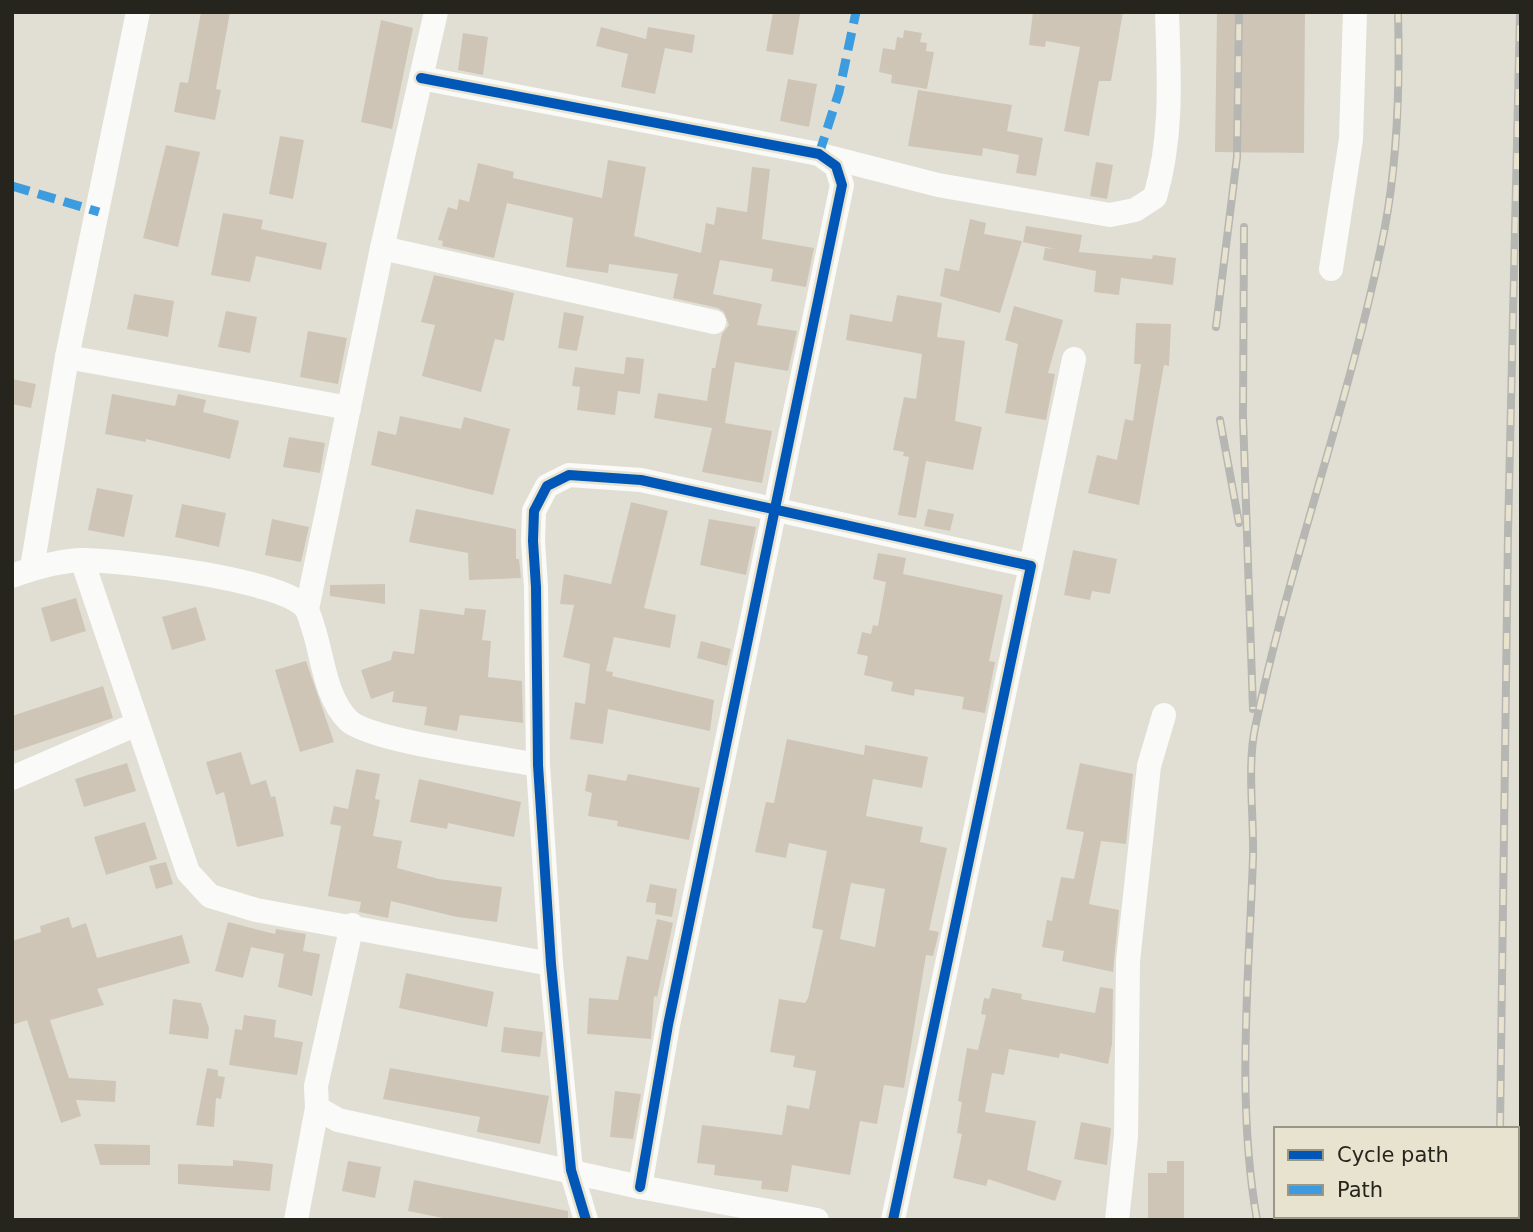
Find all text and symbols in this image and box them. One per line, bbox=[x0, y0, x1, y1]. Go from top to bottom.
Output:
legend bbox=[1274, 1127, 1519, 1218]
text: Cycle path bbox=[1337, 1143, 1449, 1167]
text: Path bbox=[1337, 1178, 1383, 1202]

